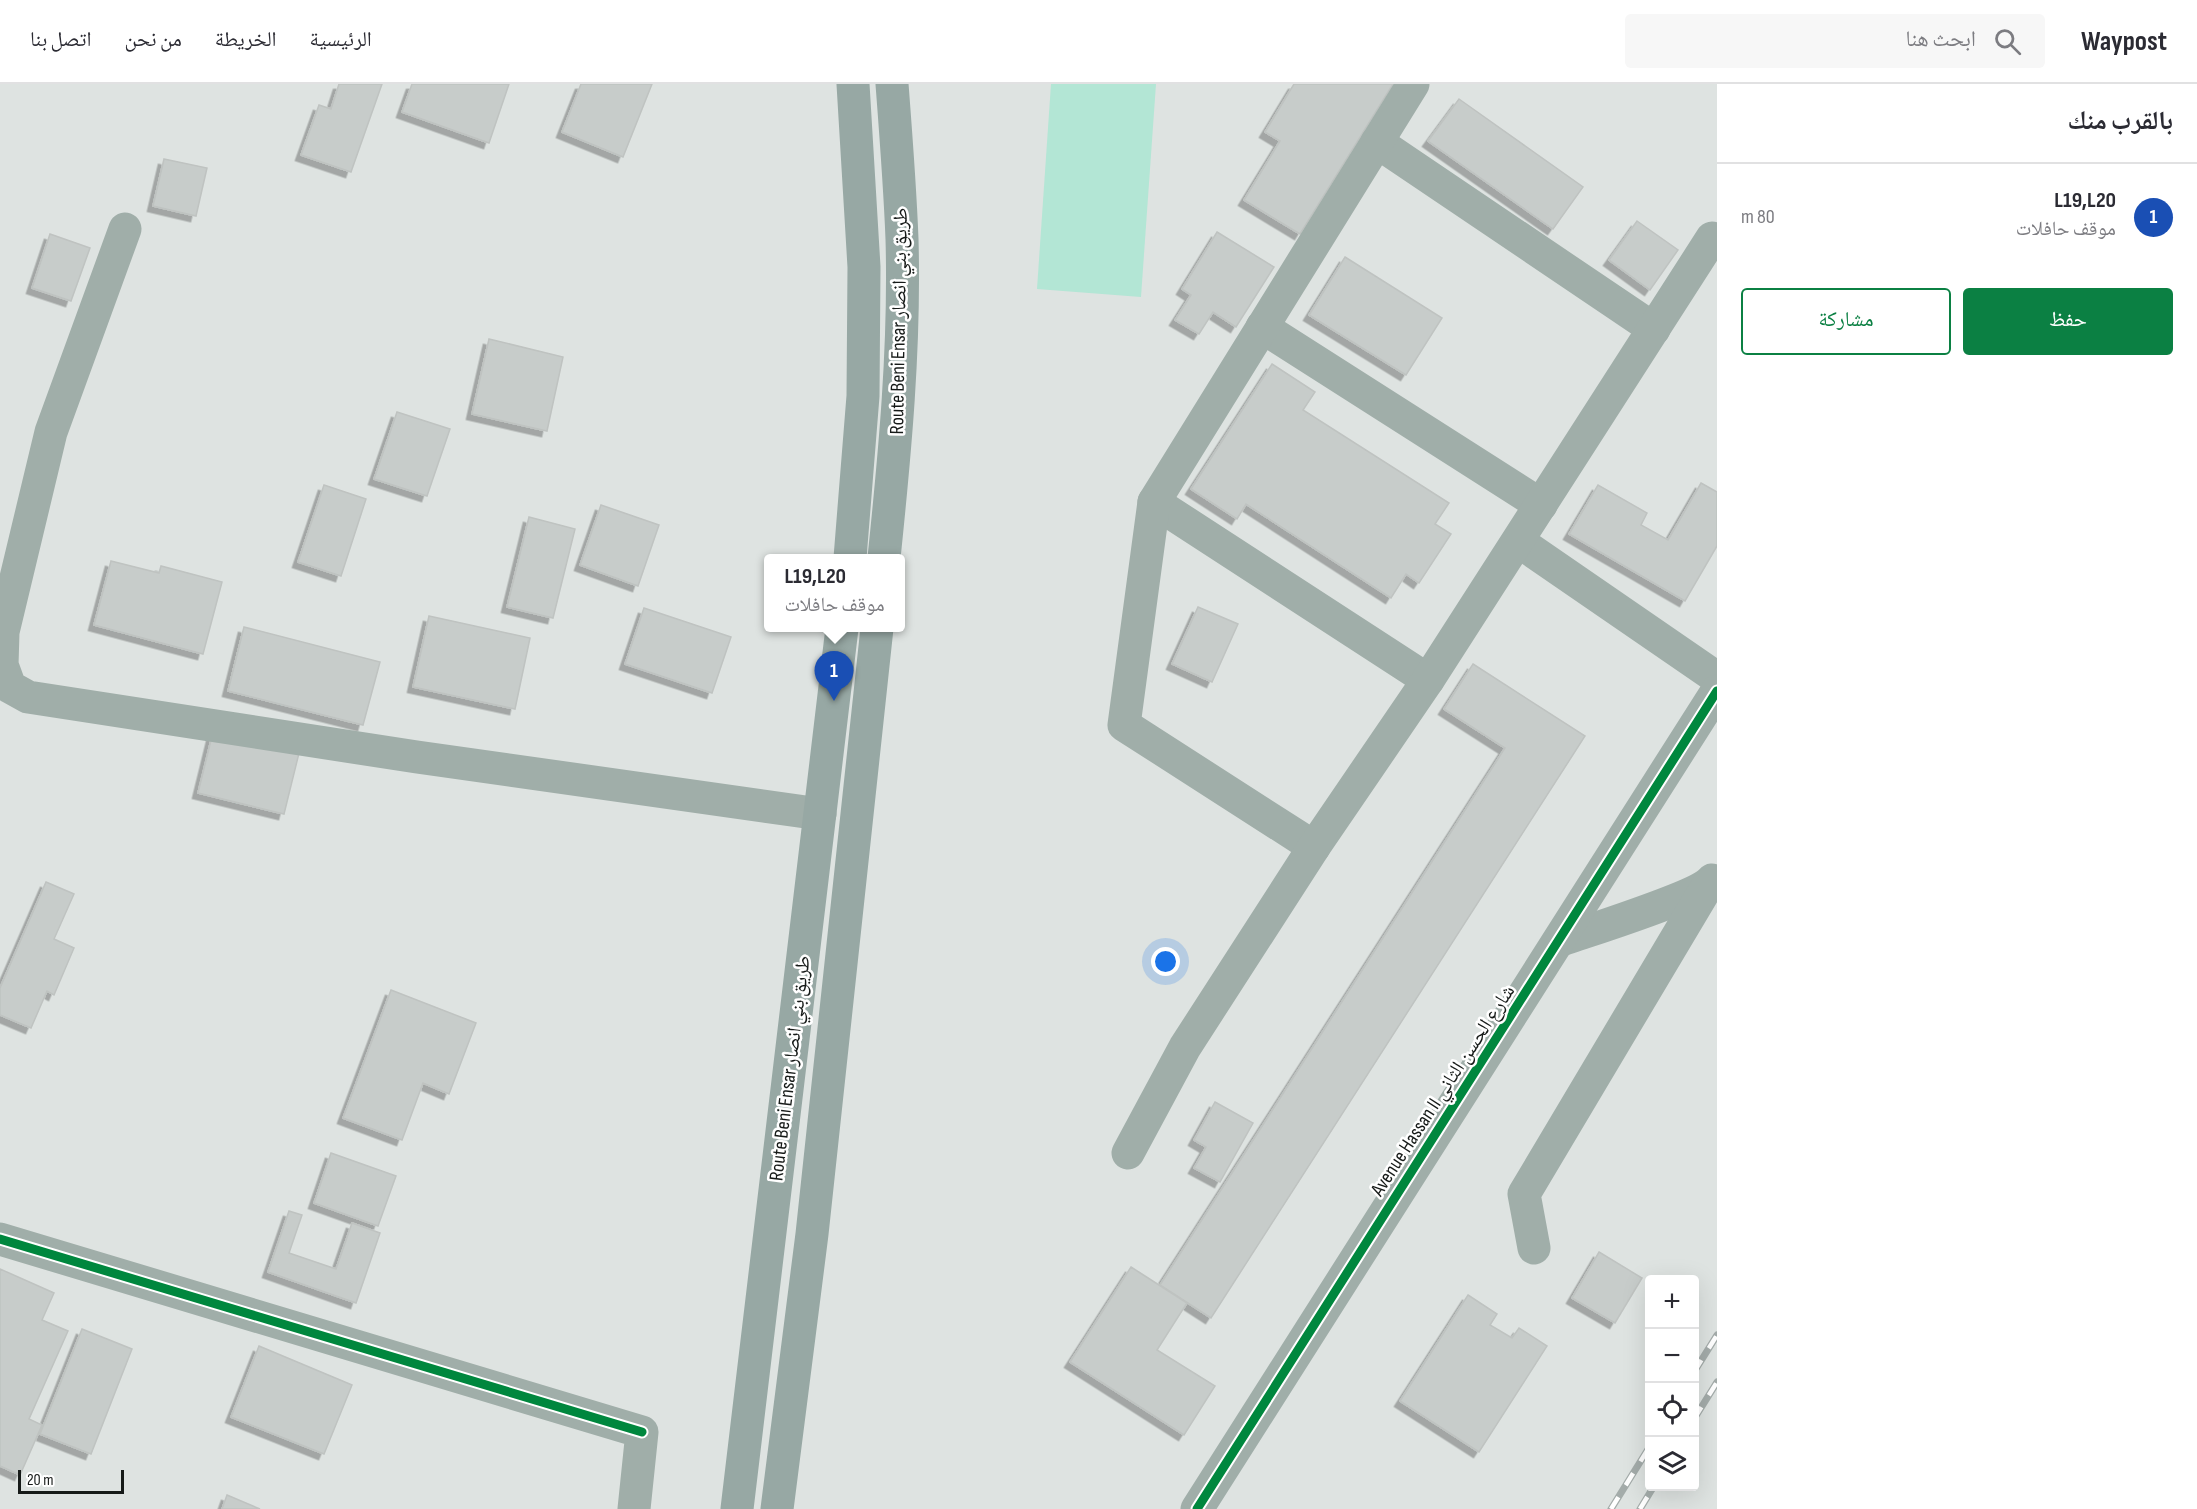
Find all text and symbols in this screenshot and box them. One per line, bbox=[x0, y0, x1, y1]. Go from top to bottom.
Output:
search box bbox=[1625, 14, 2045, 68]
icon: search bbox=[1991, 25, 2024, 58]
text: Waypost bbox=[2081, 25, 2167, 58]
text: ابحث هنا bbox=[1905, 26, 1976, 53]
text: اتصل بنا bbox=[30, 27, 92, 52]
text: من نحن bbox=[125, 27, 182, 52]
text: الخريطة bbox=[215, 27, 277, 52]
text: الرئيسية bbox=[310, 27, 372, 52]
text: بالقرب منك bbox=[2067, 106, 2173, 137]
text: L19,L20 bbox=[2054, 187, 2116, 214]
text: 80 m bbox=[1741, 205, 1775, 229]
text: 1 bbox=[2150, 205, 2157, 229]
street label: Route Beni Ensar طريق بني انصار bbox=[885, 207, 916, 435]
text: موقف حافلات bbox=[2016, 217, 2116, 241]
button: مشاركة bbox=[1741, 288, 1951, 355]
button: حفظ bbox=[1963, 288, 2173, 355]
popup bbox=[764, 554, 905, 632]
text: L19,L20 bbox=[784, 563, 846, 590]
text: موقف حافلات bbox=[784, 593, 885, 617]
pin: 1 bbox=[814, 652, 854, 701]
your location bbox=[1151, 947, 1180, 976]
street label: Route Beni Ensar طريق بني انصار bbox=[764, 954, 819, 1183]
street label: Avenue Hassan II شارع الحسن الثاني bbox=[1365, 980, 1523, 1203]
map controls bbox=[1645, 1275, 1699, 1491]
button: + bbox=[1645, 1275, 1699, 1329]
button: − bbox=[1645, 1329, 1699, 1383]
button: locate bbox=[1645, 1383, 1699, 1437]
button: layers bbox=[1645, 1437, 1699, 1491]
scale bar bbox=[18, 1467, 124, 1494]
text: 20 m bbox=[27, 1471, 54, 1490]

